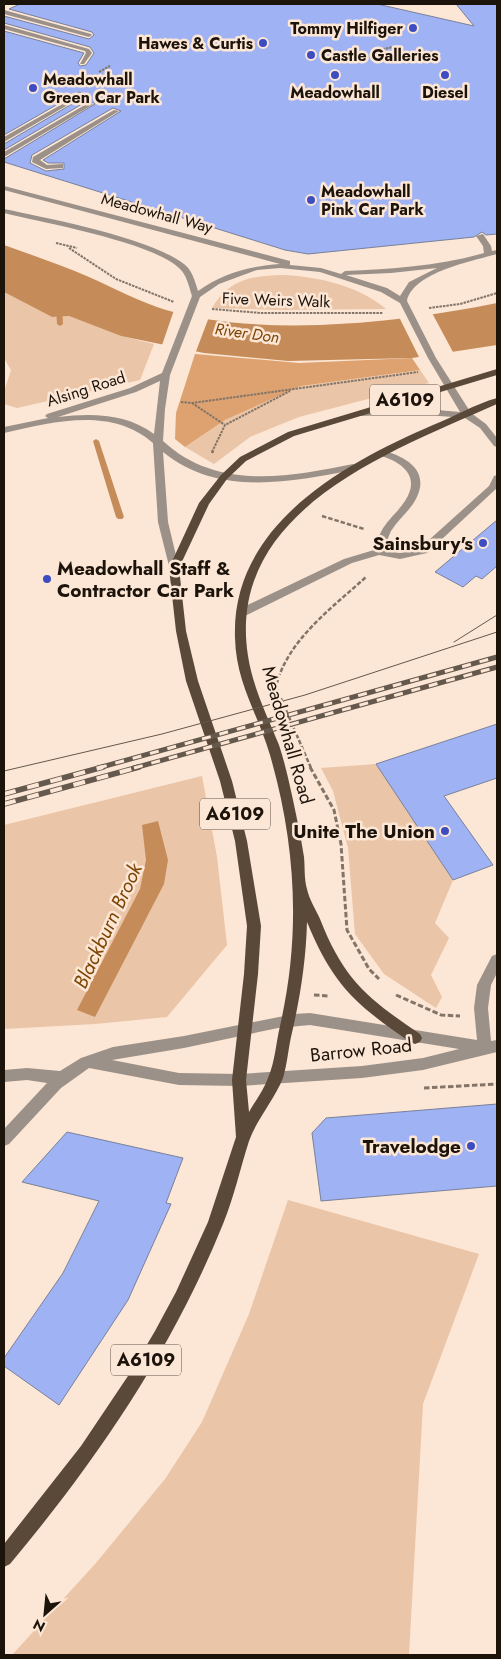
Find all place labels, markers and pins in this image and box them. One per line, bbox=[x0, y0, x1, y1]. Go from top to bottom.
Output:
place label: Tommy Hilfiger bbox=[290, 17, 403, 40]
marker: Tommy Hilfiger bbox=[407, 22, 419, 34]
place label: Hawes & Curtis bbox=[138, 32, 253, 55]
marker: Hawes & Curtis bbox=[257, 37, 269, 49]
place label: Castle Galleries bbox=[321, 44, 438, 67]
marker: Castle Galleries bbox=[305, 49, 317, 61]
place label: Meadowhall Green Car Park bbox=[43, 68, 161, 109]
marker: Meadowhall bbox=[329, 69, 341, 81]
marker: Diesel bbox=[439, 69, 451, 81]
place label: Meadowhall bbox=[290, 81, 380, 104]
place label: Diesel bbox=[422, 81, 468, 104]
marker: Meadowhall Green Car Park bbox=[27, 82, 39, 94]
place label: Meadowhall Pink Car Park bbox=[321, 180, 425, 221]
marker: Meadowhall Pink Car Park bbox=[305, 194, 317, 206]
place label: Sainsbury's bbox=[373, 530, 473, 557]
marker: Sainsbury's bbox=[477, 537, 489, 549]
place label: Meadowhall Staff & Contractor Car Park bbox=[57, 555, 234, 604]
marker: Meadowhall Staff & Contractor Car Park bbox=[41, 573, 53, 585]
place label: Unite The Union bbox=[293, 818, 435, 845]
marker: Unite The Union bbox=[439, 825, 451, 837]
place label: Travelodge bbox=[363, 1133, 461, 1160]
marker: Travelodge bbox=[465, 1140, 477, 1152]

